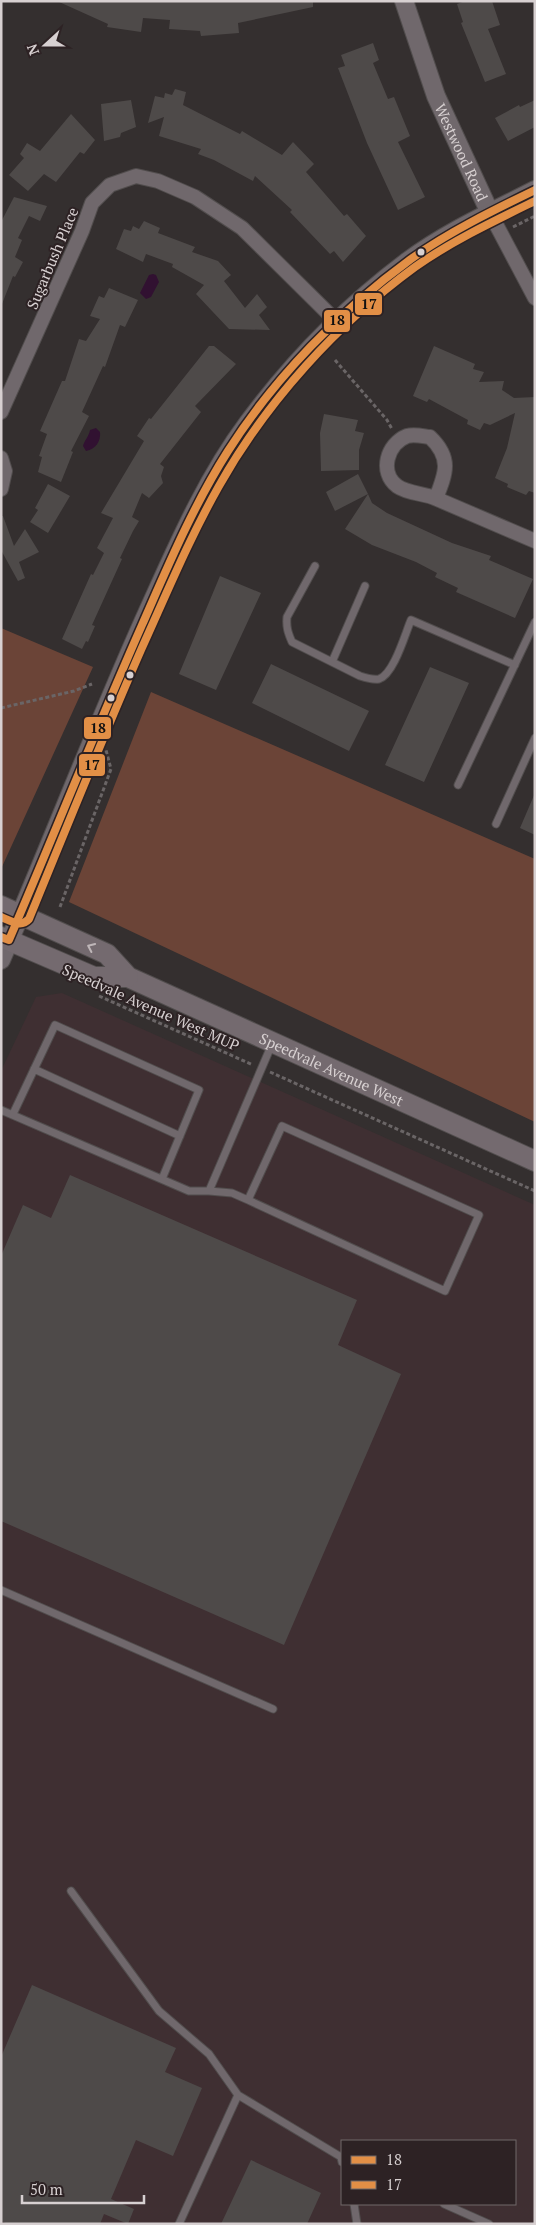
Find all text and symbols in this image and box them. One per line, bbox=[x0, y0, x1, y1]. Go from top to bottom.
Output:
north arrow bbox=[20, 20, 70, 70]
text: N bbox=[21, 41, 43, 58]
street label: Westwood Road bbox=[431, 100, 493, 204]
street label: Sugarbush Place bbox=[22, 204, 82, 312]
unlabelled marker bbox=[416, 247, 426, 257]
line badge: 17 bbox=[354, 292, 383, 316]
text: 17 bbox=[361, 294, 377, 313]
line badge: 18 bbox=[323, 309, 351, 333]
text: 18 bbox=[329, 310, 345, 329]
unlabelled marker bbox=[125, 670, 135, 680]
unlabelled marker bbox=[106, 693, 116, 703]
line badge: 18 bbox=[83, 716, 112, 740]
text: 18 bbox=[90, 718, 106, 737]
line badge: 17 bbox=[78, 753, 106, 777]
text: 17 bbox=[84, 755, 100, 774]
one-way arrow bbox=[87, 942, 96, 953]
street label: Speedvale Avenue West MUP bbox=[59, 959, 243, 1055]
street label: Speedvale Avenue West bbox=[256, 1028, 407, 1111]
legend bbox=[341, 2140, 516, 2205]
text: 18 bbox=[386, 2149, 402, 2169]
scale bar bbox=[22, 2172, 145, 2204]
text: 17 bbox=[386, 2174, 402, 2194]
text: 50 m bbox=[30, 2179, 63, 2199]

